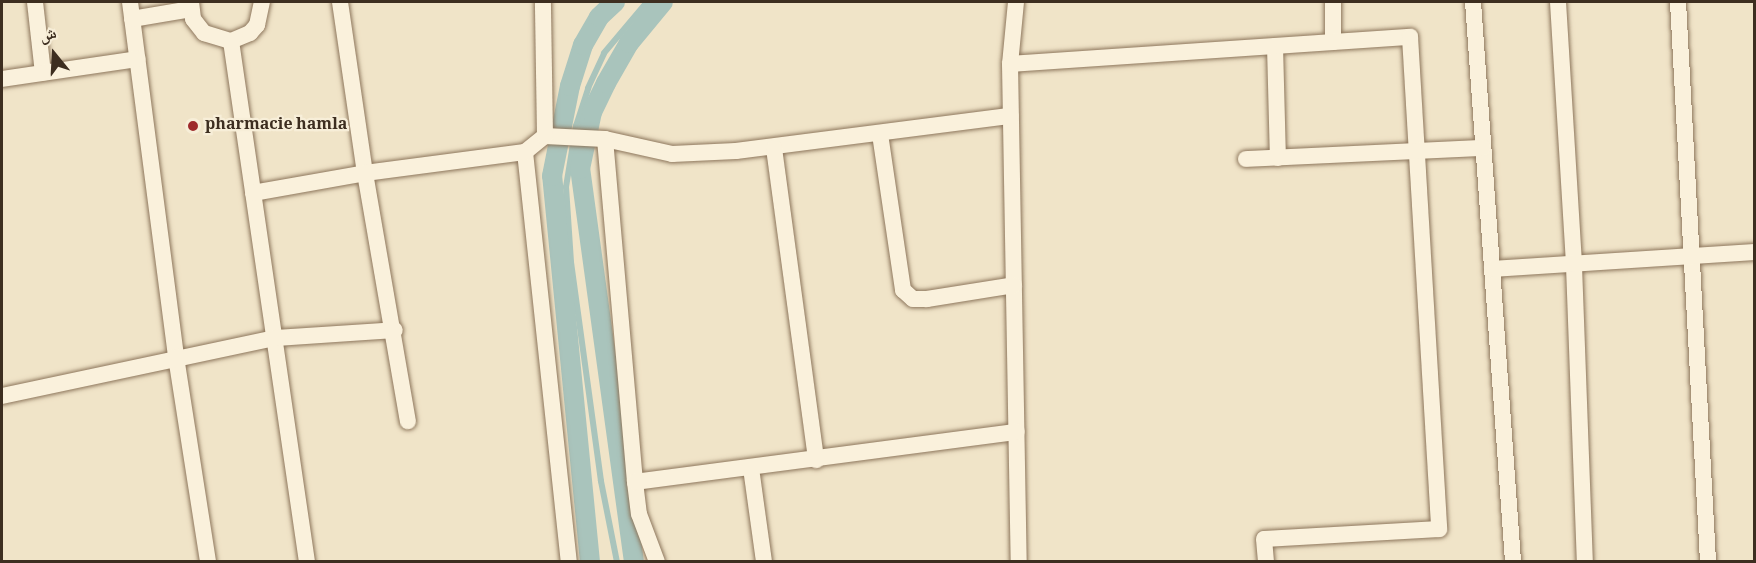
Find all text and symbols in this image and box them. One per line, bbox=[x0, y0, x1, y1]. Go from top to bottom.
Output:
text: ش bbox=[36, 21, 61, 52]
north arrow bbox=[24, 24, 84, 84]
place label: pharmacie hamla bbox=[205, 116, 347, 136]
marker: pharmacie hamla bbox=[186, 119, 200, 133]

